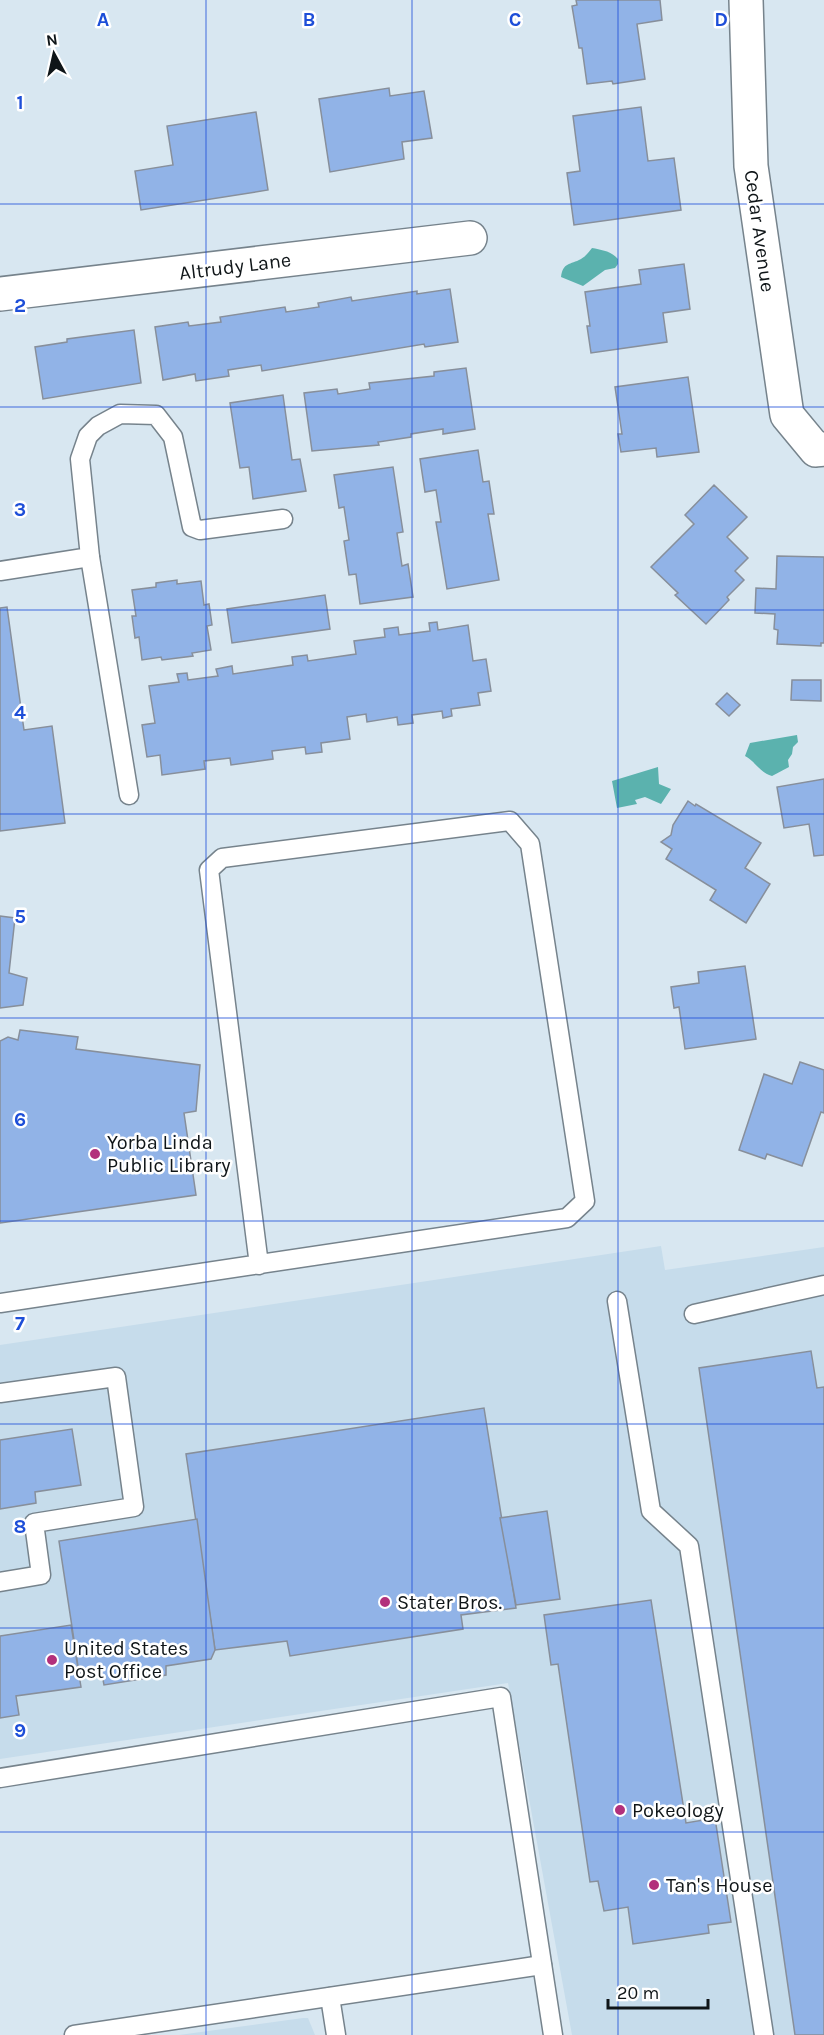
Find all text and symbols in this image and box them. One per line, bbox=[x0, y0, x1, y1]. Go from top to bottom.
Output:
text: A bbox=[97, 8, 110, 31]
text: B bbox=[303, 8, 315, 31]
text: C bbox=[509, 8, 521, 31]
text: D bbox=[714, 8, 728, 31]
north arrow bbox=[24, 24, 84, 84]
text: N bbox=[45, 29, 59, 50]
text: 1 bbox=[16, 91, 24, 114]
street label: Cedar Avenue bbox=[740, 168, 779, 294]
street label: Altrudy Lane bbox=[178, 248, 292, 285]
text: 2 bbox=[14, 294, 26, 317]
text: 3 bbox=[14, 498, 26, 521]
text: 4 bbox=[14, 701, 26, 724]
text: 5 bbox=[14, 905, 26, 928]
text: 6 bbox=[14, 1108, 26, 1131]
place label: Yorba Linda Public Library bbox=[107, 1131, 231, 1177]
marker: Yorba Linda Public Library bbox=[88, 1147, 102, 1161]
text: 7 bbox=[15, 1312, 25, 1335]
text: 8 bbox=[14, 1515, 26, 1538]
place label: Stater Bros. bbox=[397, 1591, 502, 1614]
marker: Stater Bros. bbox=[378, 1595, 392, 1609]
place label: United States Post Office bbox=[64, 1637, 188, 1683]
marker: United States Post Office bbox=[45, 1653, 59, 1667]
text: 9 bbox=[14, 1719, 26, 1742]
place label: Pokeology bbox=[632, 1799, 724, 1822]
marker: Pokeology bbox=[613, 1803, 627, 1817]
place label: Tan's House bbox=[666, 1874, 773, 1897]
marker: Tan's House bbox=[647, 1878, 661, 1892]
scale bar bbox=[608, 1972, 708, 2010]
text: 20 m bbox=[617, 1982, 659, 2004]

